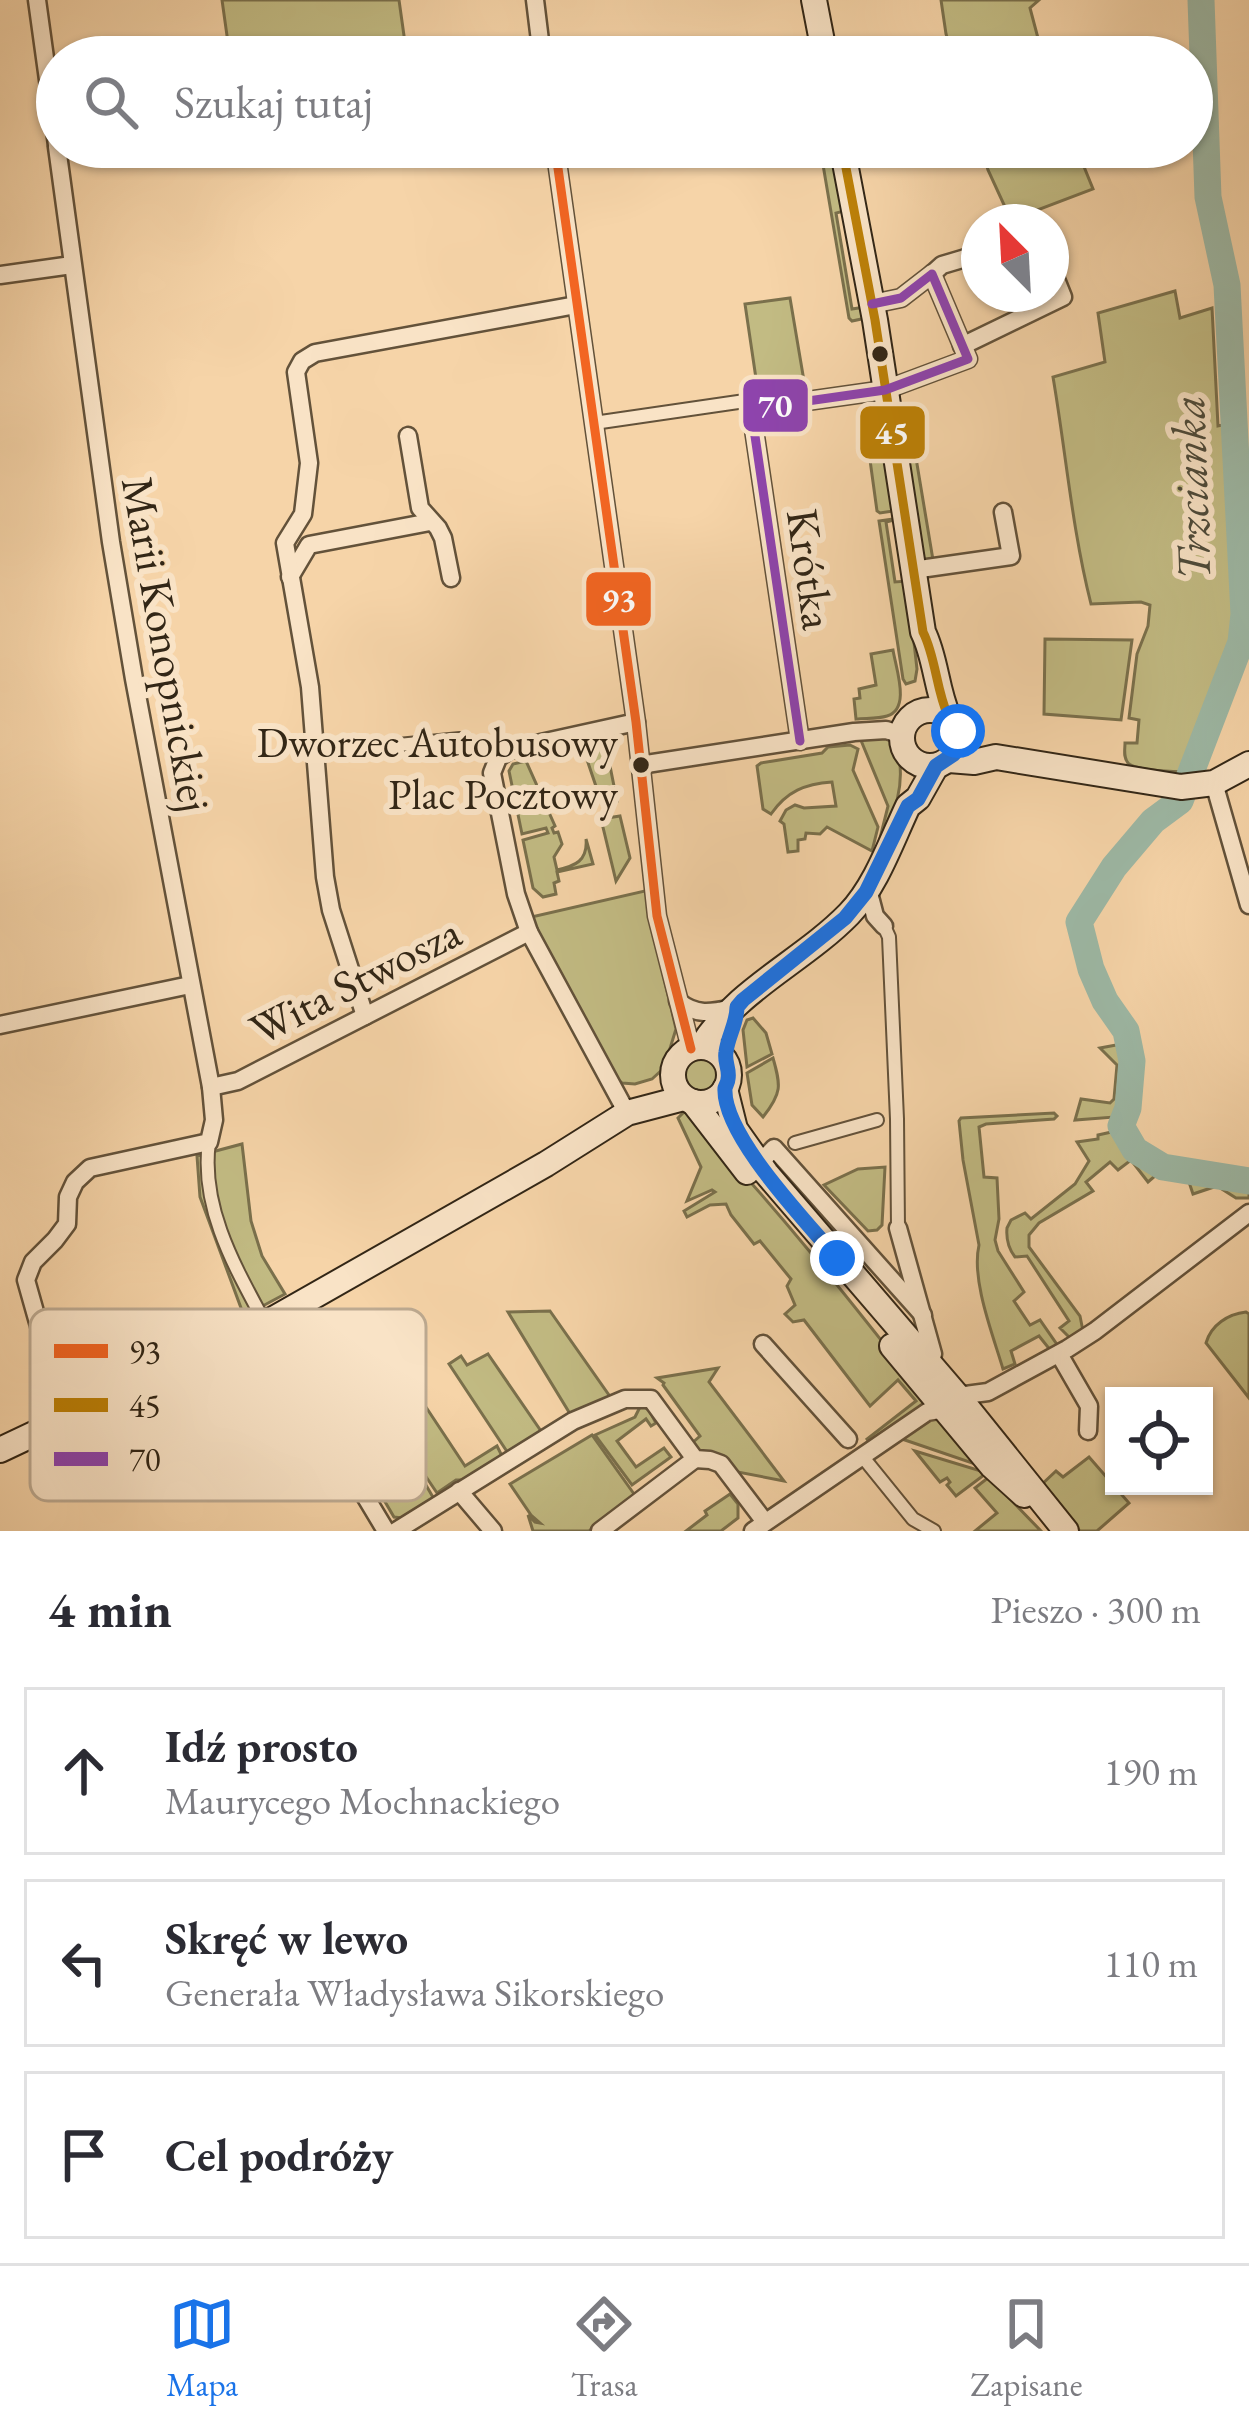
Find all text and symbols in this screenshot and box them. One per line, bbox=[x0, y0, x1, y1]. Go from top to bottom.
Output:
search box bbox=[36, 36, 1213, 168]
icon: search bbox=[78, 69, 144, 135]
text: Szukaj tutaj bbox=[174, 73, 373, 131]
north arrow bbox=[961, 204, 1069, 312]
unlabelled marker bbox=[869, 343, 891, 365]
line badge: 70 bbox=[741, 377, 810, 434]
text: 70 bbox=[758, 384, 792, 427]
water label: Trzcianka bbox=[1156, 394, 1224, 582]
line badge: 45 bbox=[858, 404, 927, 461]
text: 45 bbox=[875, 411, 909, 454]
street label: Marii Konopnickiej bbox=[109, 472, 225, 816]
street label: Krótka bbox=[774, 505, 848, 633]
line badge: 93 bbox=[584, 570, 653, 628]
text: 93 bbox=[602, 578, 636, 621]
route start bbox=[931, 704, 985, 758]
place label: Dworzec Autobusowy Plac Pocztowy bbox=[257, 715, 619, 822]
marker: Dworzec Autobusowy Plac Pocztowy bbox=[630, 754, 652, 776]
street label: Wita Stwosza bbox=[240, 902, 470, 1058]
route end bbox=[810, 1231, 864, 1285]
legend bbox=[30, 1309, 426, 1501]
text: 93 bbox=[129, 1330, 161, 1373]
text: 45 bbox=[129, 1384, 161, 1427]
map controls bbox=[1105, 1387, 1213, 1495]
button: locate bbox=[1105, 1387, 1213, 1495]
text: 70 bbox=[129, 1438, 161, 1481]
text: 4 min bbox=[48, 1576, 172, 1642]
text: Pieszo · 300 m bbox=[990, 1584, 1201, 1635]
text: Idź prosto bbox=[165, 1717, 358, 1775]
icon: ahead bbox=[51, 1738, 117, 1804]
text: 190 m bbox=[1104, 1746, 1198, 1797]
text: Maurycego Mochnackiego bbox=[165, 1775, 560, 1826]
text: Skręć w lewo bbox=[165, 1909, 408, 1967]
icon: left bbox=[51, 1930, 117, 1996]
text: 110 m bbox=[1104, 1938, 1198, 1989]
text: Generała Władysława Sikorskiego bbox=[165, 1967, 664, 2018]
icon: arrive bbox=[51, 2122, 117, 2188]
text: Cel podróży bbox=[165, 2126, 393, 2184]
tab: Mapa bbox=[166, 2291, 238, 2406]
tab: Trasa bbox=[571, 2291, 638, 2406]
tab: Zapisane bbox=[970, 2291, 1083, 2406]

